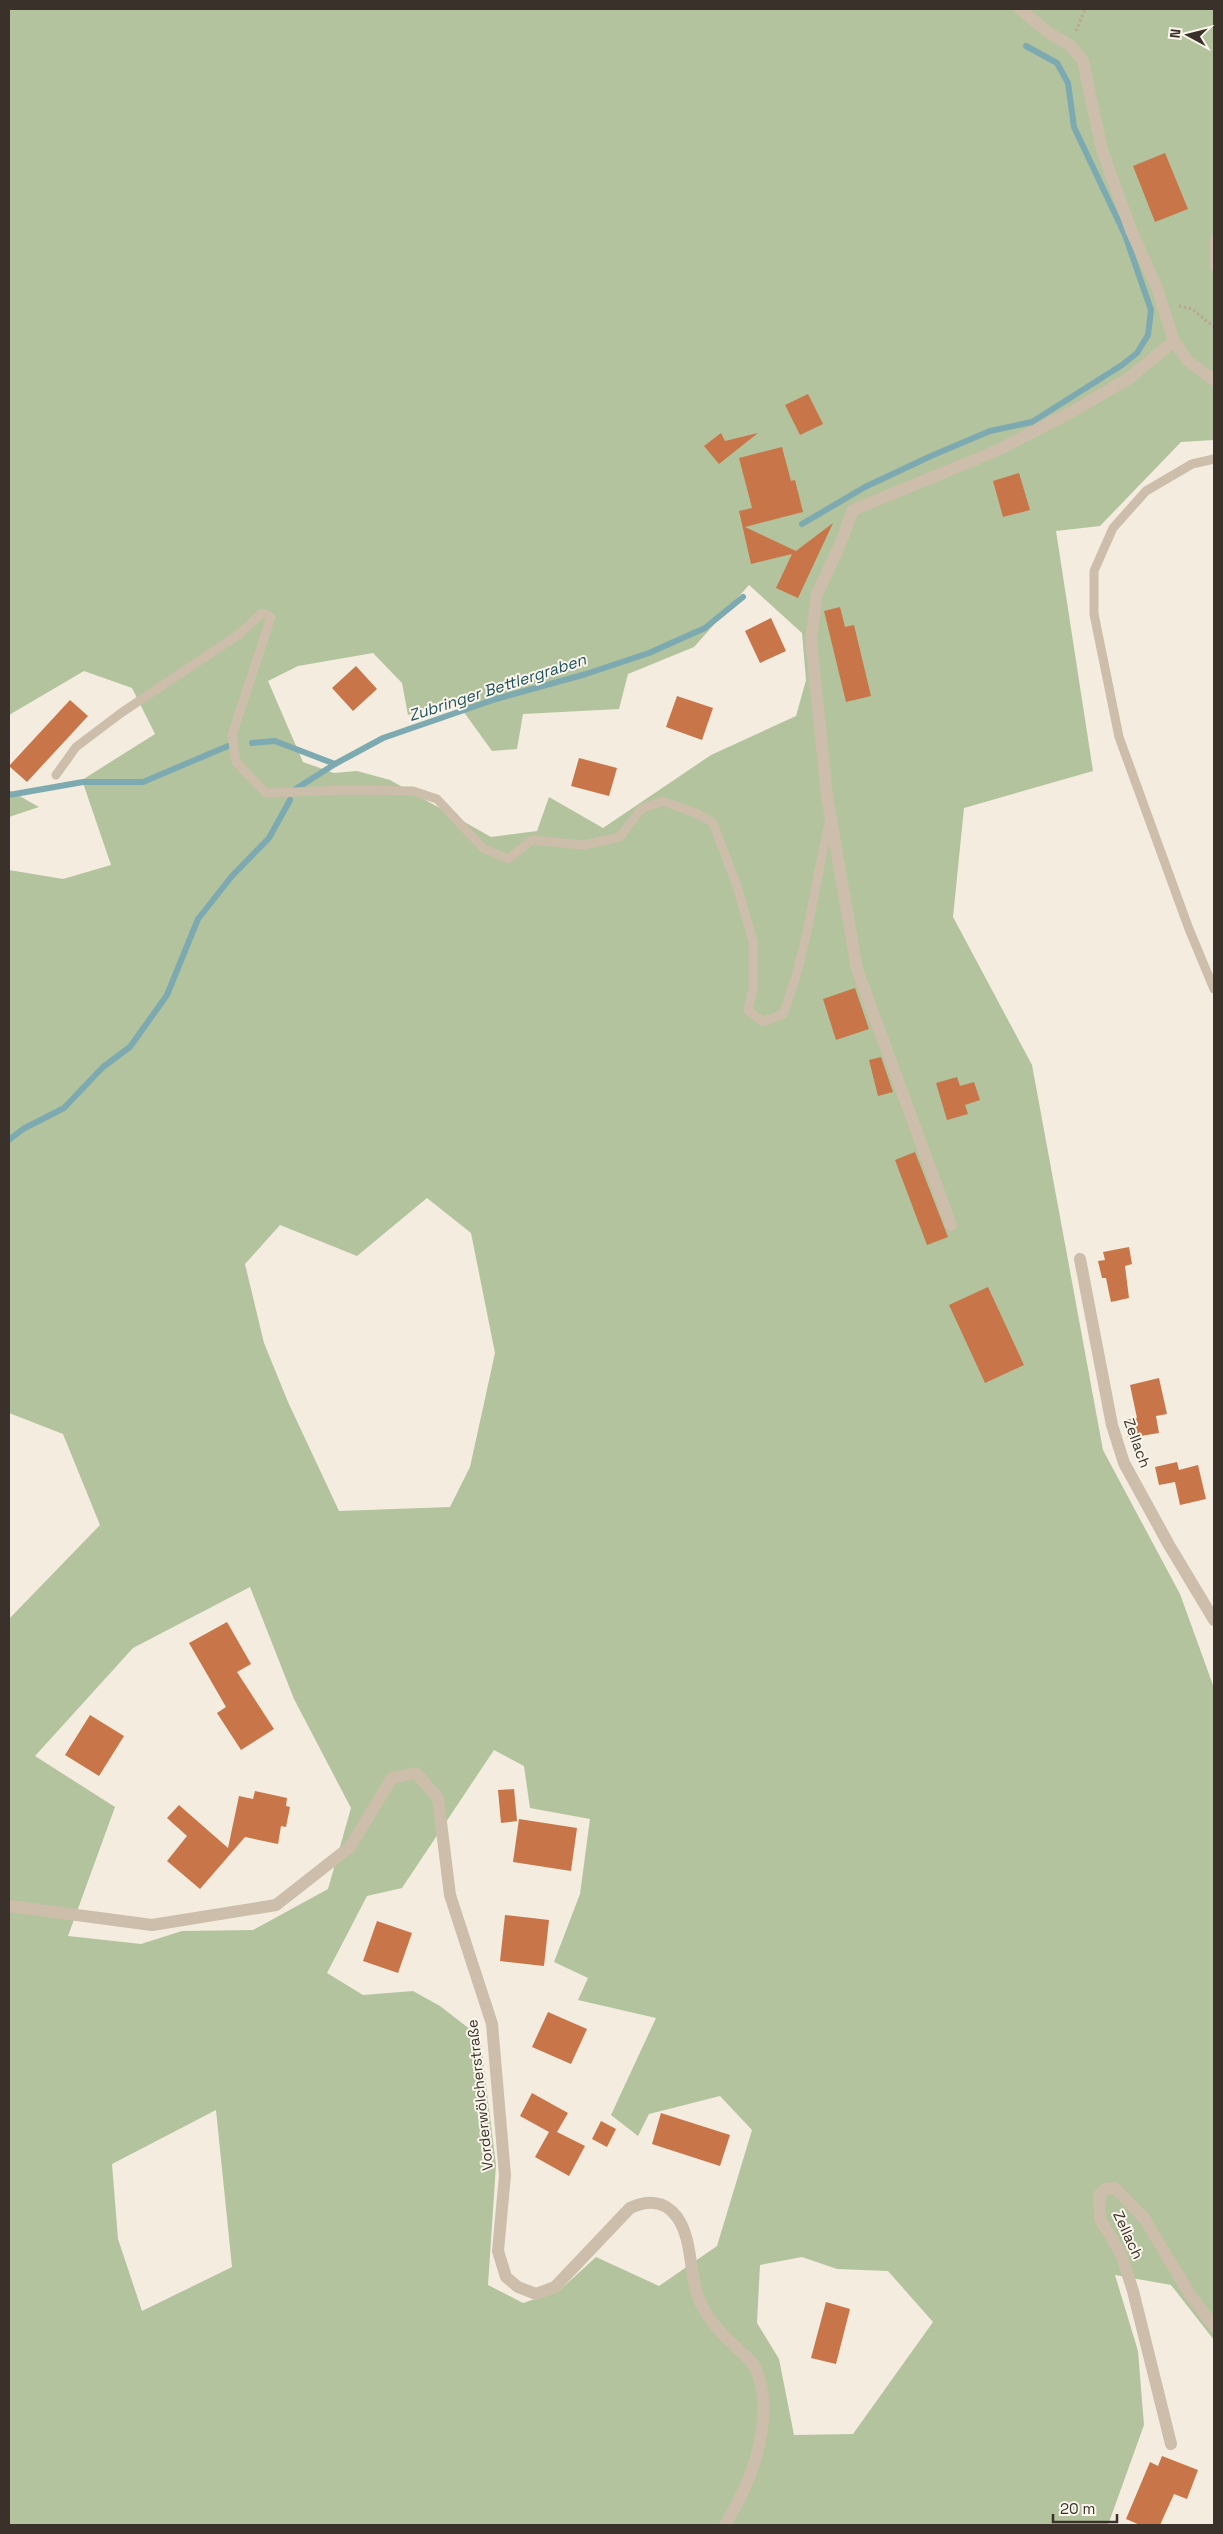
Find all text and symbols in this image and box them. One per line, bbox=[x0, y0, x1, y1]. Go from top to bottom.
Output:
north arrow bbox=[1163, 10, 1213, 60]
text: N bbox=[1166, 28, 1185, 39]
water label: Zubringer Bettlergraben bbox=[406, 648, 590, 726]
street label: Zellach bbox=[1120, 1416, 1155, 1470]
street label: Vorderwölcherstraße bbox=[462, 2018, 497, 2172]
street label: Zellach bbox=[1109, 2208, 1148, 2262]
scale bar bbox=[1053, 2492, 1117, 2524]
text: 20 m bbox=[1060, 2499, 1095, 2518]

